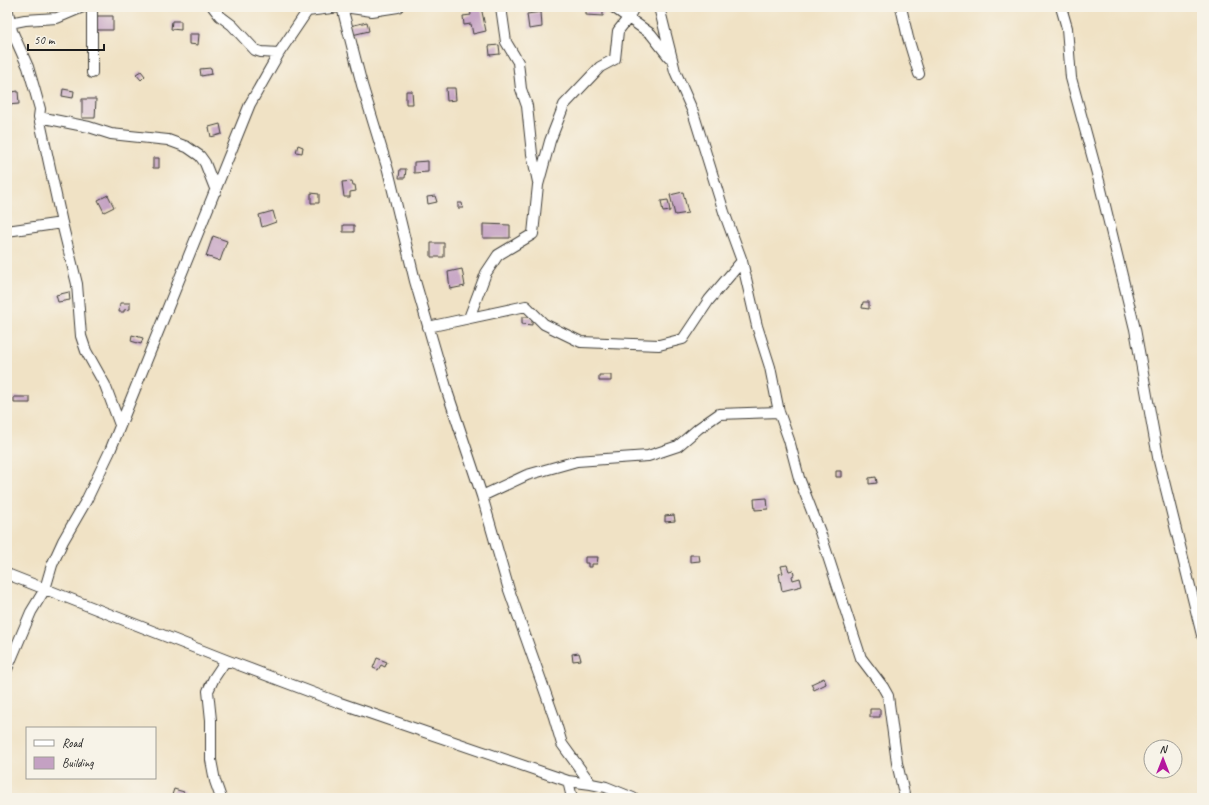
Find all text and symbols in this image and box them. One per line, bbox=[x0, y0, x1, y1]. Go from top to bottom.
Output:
scale bar bbox=[28, 26, 104, 52]
text: 50 m bbox=[34, 32, 56, 48]
legend bbox=[26, 727, 156, 779]
text: Road bbox=[62, 735, 84, 751]
north arrow bbox=[1143, 739, 1183, 779]
text: N bbox=[1160, 742, 1169, 756]
text: Building bbox=[62, 755, 94, 771]

